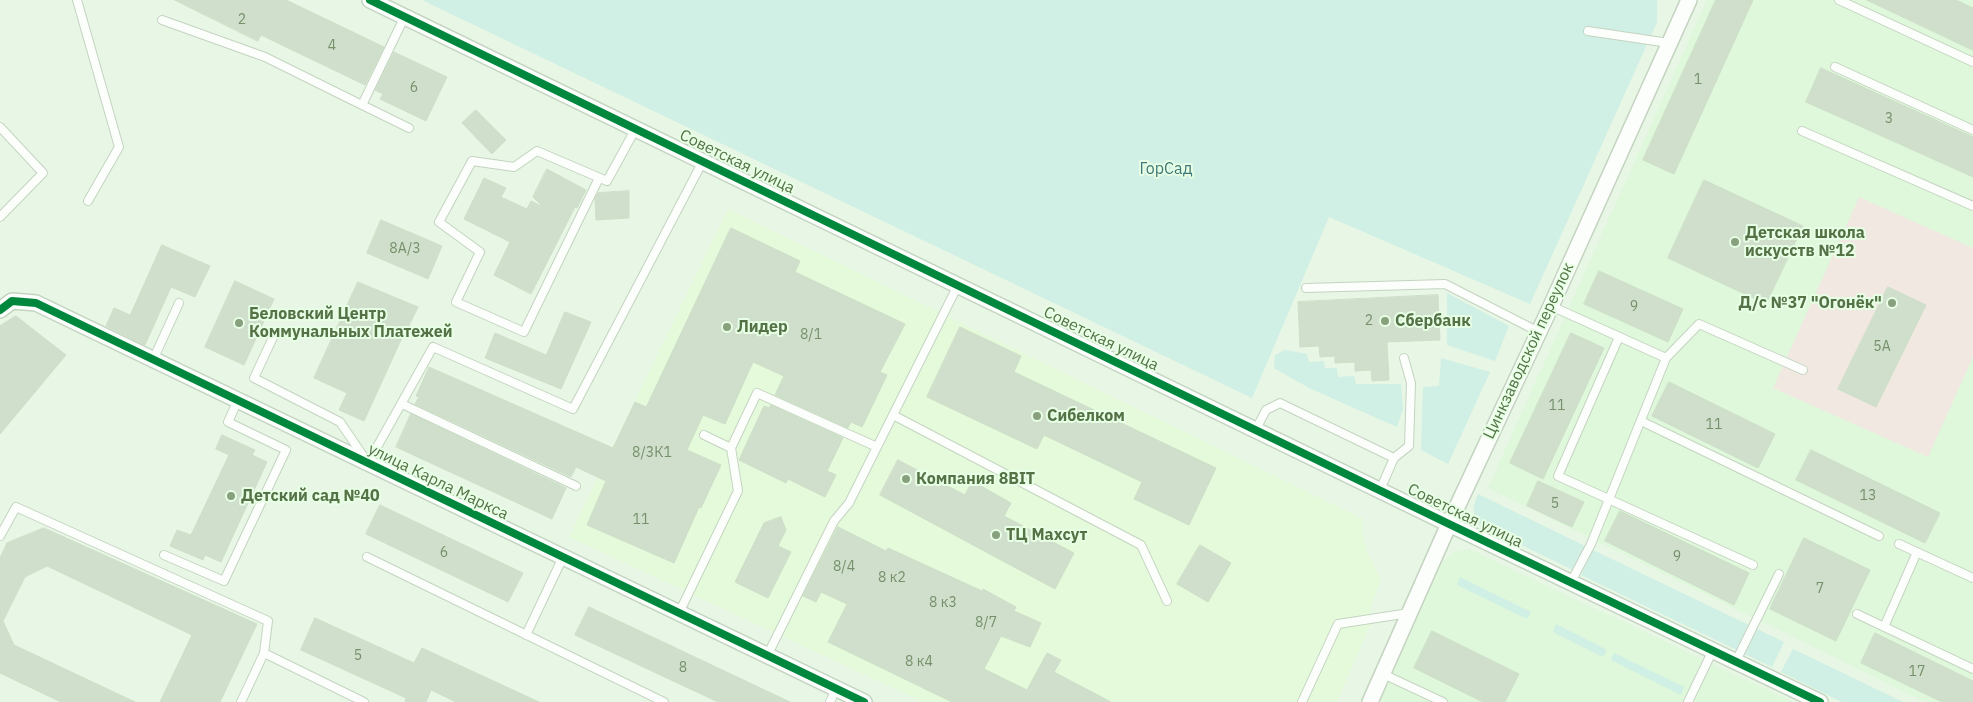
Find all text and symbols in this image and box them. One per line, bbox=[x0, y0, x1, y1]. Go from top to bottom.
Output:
house number: 2 bbox=[238, 12, 246, 28]
house number: 4 bbox=[328, 38, 336, 54]
house number: 1 bbox=[1694, 72, 1702, 88]
house number: 6 bbox=[410, 80, 418, 96]
house number: 3 bbox=[1885, 111, 1893, 127]
street label: Советская улица bbox=[676, 126, 798, 198]
park label: ГорСад bbox=[1139, 159, 1193, 179]
place label: Детская школа искусств №12 bbox=[1745, 223, 1865, 261]
marker: Детская школа искусств №12 bbox=[1729, 236, 1741, 248]
house number: 8А/3 bbox=[389, 241, 421, 257]
street label: Цинкзаводской переулок bbox=[1480, 260, 1578, 442]
place label: Д/с №37 "Огонёк" bbox=[1739, 293, 1882, 313]
marker: Д/с №37 "Огонёк" bbox=[1886, 297, 1898, 309]
house number: 9 bbox=[1630, 299, 1638, 315]
street label: Советская улица bbox=[1040, 303, 1162, 375]
place label: Беловский Центр Коммунальных Платежей bbox=[249, 304, 453, 342]
place label: Сбербанк bbox=[1395, 311, 1471, 331]
house number: 2 bbox=[1365, 313, 1373, 329]
marker: Сбербанк bbox=[1379, 315, 1391, 327]
marker: Беловский Центр Коммунальных Платежей bbox=[233, 317, 245, 329]
place label: Лидер bbox=[737, 317, 788, 337]
marker: Лидер bbox=[721, 321, 733, 333]
house number: 8/1 bbox=[800, 327, 822, 343]
house number: 5А bbox=[1873, 339, 1891, 355]
house number: 11 bbox=[1549, 398, 1565, 414]
place label: Сибелком bbox=[1047, 406, 1125, 426]
marker: Сибелком bbox=[1031, 410, 1043, 422]
house number: 11 bbox=[1706, 417, 1722, 433]
street label: улица Карла Маркса bbox=[365, 440, 511, 524]
house number: 8/3К1 bbox=[632, 445, 672, 461]
place label: Компания 8BIT bbox=[916, 469, 1035, 489]
marker: Компания 8BIT bbox=[900, 473, 912, 485]
street label: Советская улица bbox=[1404, 480, 1526, 552]
place label: Детский сад №40 bbox=[241, 486, 380, 506]
house number: 13 bbox=[1860, 488, 1876, 504]
marker: Детский сад №40 bbox=[225, 490, 237, 502]
house number: 5 bbox=[1551, 496, 1559, 512]
house number: 11 bbox=[633, 512, 649, 528]
place label: ТЦ Махсут bbox=[1006, 525, 1087, 545]
marker: ТЦ Махсут bbox=[990, 529, 1002, 541]
house number: 6 bbox=[440, 545, 448, 561]
house number: 9 bbox=[1673, 549, 1681, 565]
house number: 8/4 bbox=[833, 559, 855, 575]
house number: 8 к2 bbox=[878, 570, 906, 586]
house number: 7 bbox=[1816, 581, 1824, 597]
house number: 8 к3 bbox=[929, 595, 957, 611]
house number: 8/7 bbox=[975, 615, 997, 631]
house number: 5 bbox=[354, 648, 362, 664]
house number: 8 к4 bbox=[905, 654, 933, 670]
house number: 8 bbox=[679, 660, 687, 676]
house number: 17 bbox=[1909, 664, 1925, 680]

